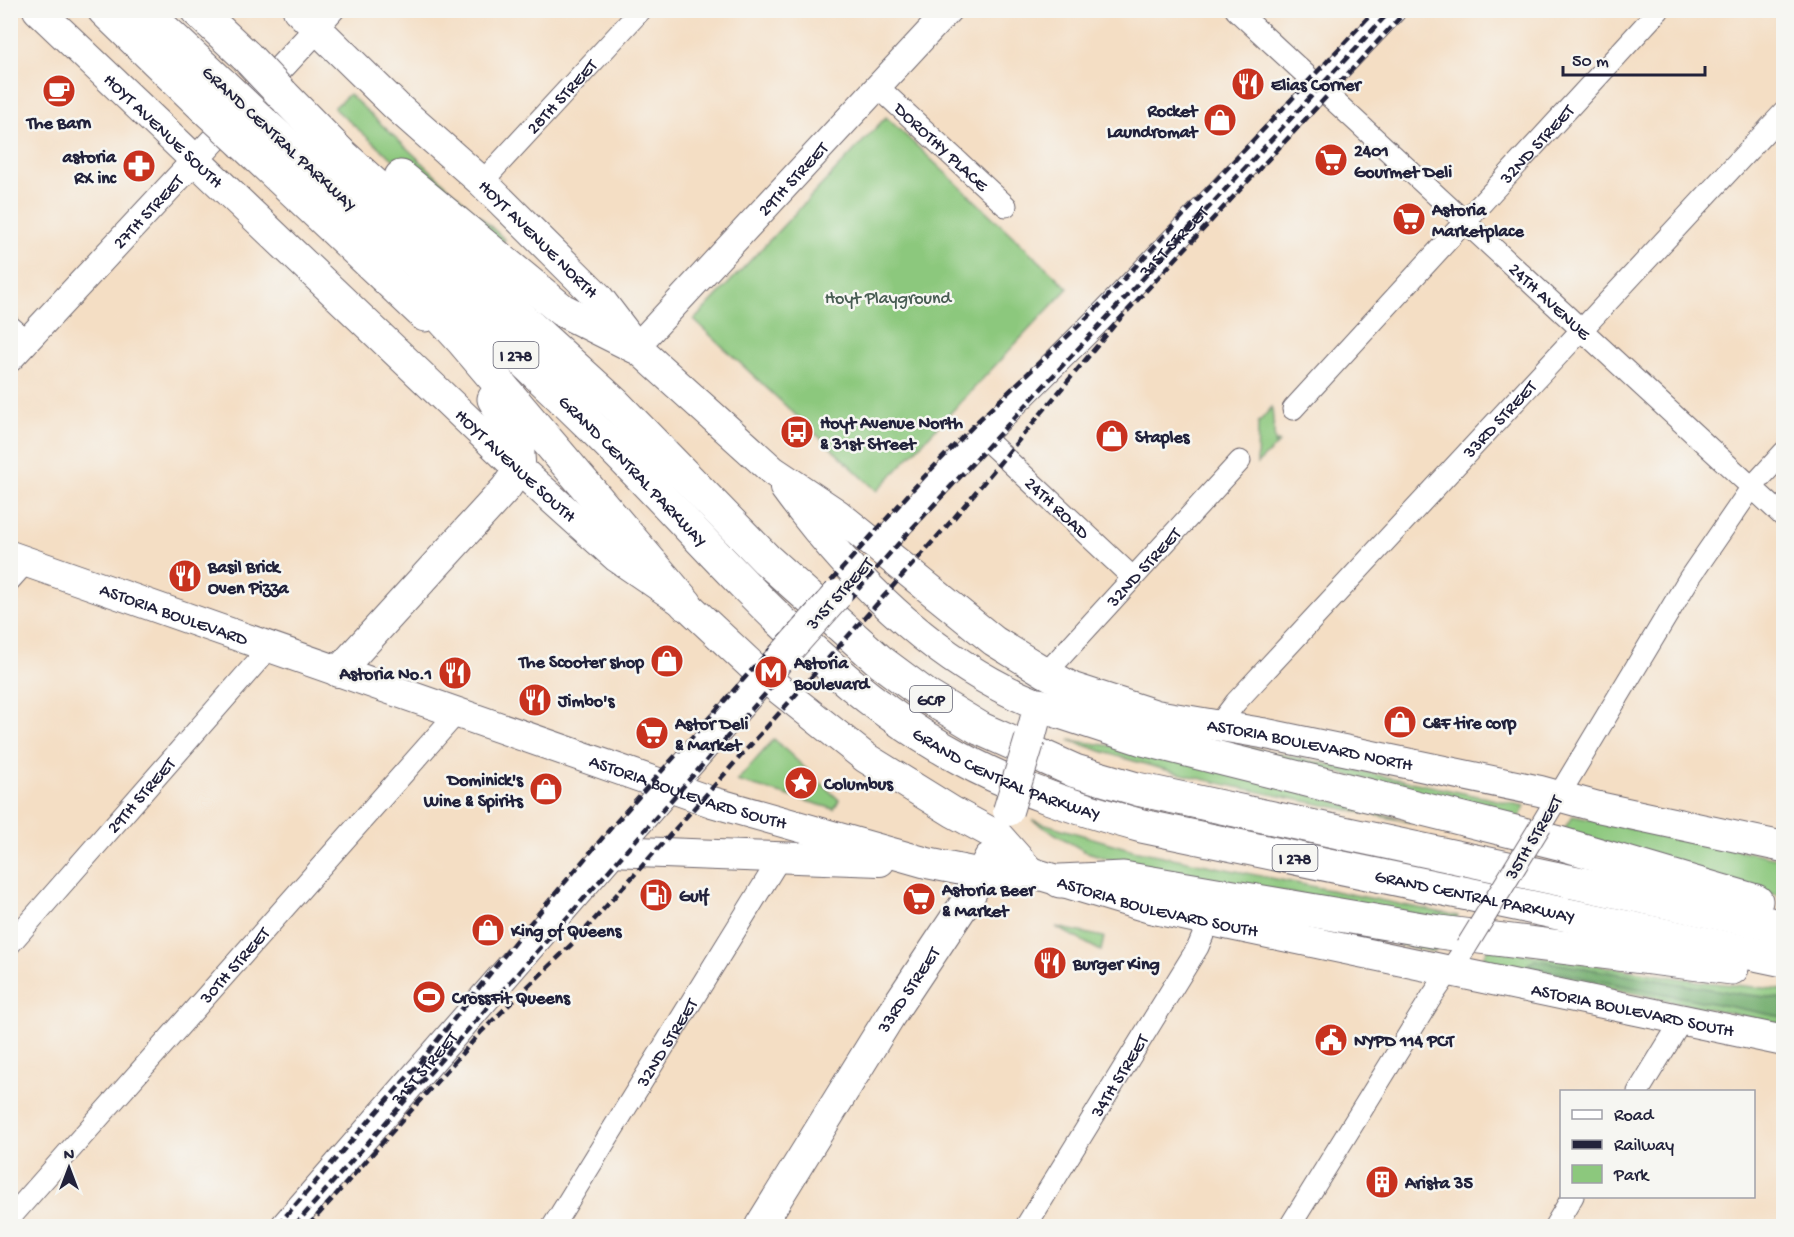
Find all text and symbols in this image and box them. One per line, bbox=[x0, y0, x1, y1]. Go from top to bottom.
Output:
scale bar bbox=[1563, 39, 1706, 77]
text: 50 m bbox=[1572, 52, 1609, 73]
street label: 28TH STREET bbox=[524, 55, 604, 140]
street label: GRAND CENTRAL PARKWAY bbox=[197, 63, 360, 217]
restaurant icon: Elias Corner bbox=[1230, 66, 1266, 102]
street label: HOYT AVENUE SOUTH bbox=[98, 70, 227, 194]
cafe icon: The Barn bbox=[41, 73, 77, 109]
place label: Elias Corner bbox=[1271, 76, 1363, 97]
street label: DOROTHY PLACE bbox=[888, 99, 992, 197]
street label: 32ND STREET bbox=[1496, 101, 1580, 190]
place label: Rocket Laundromat bbox=[1107, 102, 1199, 144]
shop icon: Rocket Laundromat bbox=[1202, 102, 1238, 138]
place label: The Barn bbox=[25, 114, 92, 135]
street label: 29TH STREET bbox=[755, 138, 835, 222]
supermarket icon: 2401 Gourmet Deli bbox=[1313, 142, 1349, 178]
place label: 2401 Gourmet Deli bbox=[1354, 142, 1452, 184]
place label: astoria RX inc bbox=[61, 148, 117, 190]
pharmacy icon: astoria RX inc bbox=[121, 148, 157, 184]
street label: 27TH STREET bbox=[110, 171, 190, 254]
street label: HOYT AVENUE NORTH bbox=[473, 177, 602, 304]
supermarket icon: Astoria Marketplace bbox=[1391, 201, 1427, 237]
place label: Astoria Marketplace bbox=[1431, 201, 1524, 243]
street label: 31ST STREET bbox=[1136, 202, 1215, 284]
street label: 24TH AVENUE bbox=[1503, 259, 1594, 346]
park label: Hoyt Playground bbox=[825, 289, 953, 310]
road number: I 278 bbox=[494, 342, 538, 368]
street label: 33RD STREET bbox=[1459, 377, 1543, 464]
street label: GRAND CENTRAL PARKWAY bbox=[553, 392, 710, 552]
street label: HOYT AVENUE SOUTH bbox=[450, 406, 580, 528]
bus stop icon: Hoyt Avenue North & 31st Street bbox=[779, 414, 815, 450]
place label: Hoyt Avenue North & 31st Street bbox=[820, 414, 963, 456]
shop icon: Staples bbox=[1094, 418, 1130, 454]
place label: Staples bbox=[1135, 428, 1191, 449]
street label: 24TH ROAD bbox=[1019, 473, 1093, 545]
street label: 32ND STREET bbox=[1103, 524, 1187, 613]
street label: 31ST STREET bbox=[802, 553, 880, 636]
restaurant icon: Basil Brick Oven Pizza bbox=[167, 558, 203, 594]
place label: Basil Brick Oven Pizza bbox=[207, 558, 290, 600]
street label: ASTORIA BOULEVARD bbox=[97, 580, 250, 652]
shop icon: The Scooter shop bbox=[649, 643, 685, 679]
place label: The Scooter shop bbox=[517, 653, 644, 674]
metro station icon: Astoria Boulevard bbox=[753, 654, 789, 690]
place label: Astoria Boulevard bbox=[793, 654, 872, 696]
restaurant icon: Astoria No.1 bbox=[437, 655, 473, 691]
place label: Astoria No.1 bbox=[339, 665, 432, 686]
restaurant icon: Jimbo's bbox=[517, 682, 553, 718]
road number: GCP bbox=[910, 686, 952, 712]
place label: Jimbo's bbox=[557, 692, 616, 713]
shop icon: C&F tire corp bbox=[1382, 704, 1418, 740]
place label: C&F tire corp bbox=[1422, 714, 1517, 735]
supermarket icon: Astor Deli & Market bbox=[634, 715, 670, 751]
place label: Astor Deli & Market bbox=[674, 715, 749, 757]
street label: ASTORIA BOULEVARD NORTH bbox=[1205, 716, 1415, 777]
street label: GRAND CENTRAL PARKWAY bbox=[907, 724, 1102, 827]
street label: ASTORIA BOULEVARD SOUTH bbox=[586, 752, 789, 836]
street label: 29TH STREET bbox=[104, 754, 182, 839]
place icon: Columbus bbox=[783, 765, 819, 801]
place label: Dominick's Wine & Spirits bbox=[423, 771, 524, 813]
shop icon: Dominick's Wine & Spirits bbox=[528, 771, 564, 807]
place label: Columbus bbox=[823, 775, 894, 796]
street label: 35TH STREET bbox=[1501, 792, 1569, 885]
road number: I 278 bbox=[1272, 845, 1318, 871]
street label: GRAND CENTRAL PARKWAY bbox=[1373, 867, 1577, 929]
street label: ASTORIA BOULEVARD SOUTH bbox=[1054, 873, 1261, 944]
fuel station icon: Gulf bbox=[638, 877, 674, 913]
supermarket icon: Astoria Beer & Market bbox=[901, 881, 937, 917]
place label: Astoria Beer & Market bbox=[941, 881, 1037, 923]
place label: Gulf bbox=[679, 887, 710, 908]
shop icon: King of Queens bbox=[470, 912, 506, 948]
place label: King of Queens bbox=[510, 922, 623, 943]
street label: 30TH STREET bbox=[196, 923, 276, 1010]
street label: 33RD STREET bbox=[874, 943, 946, 1038]
restaurant icon: Burger King bbox=[1032, 945, 1068, 981]
place label: Burger King bbox=[1072, 955, 1160, 976]
sports icon: CrossFit Queens bbox=[411, 979, 447, 1015]
street label: ASTORIA BOULEVARD SOUTH bbox=[1529, 980, 1736, 1043]
place label: CrossFit Queens bbox=[451, 989, 571, 1010]
street label: 32ND STREET bbox=[633, 994, 704, 1092]
public building icon: NYPD 114 PCT bbox=[1313, 1022, 1349, 1058]
street label: 31ST STREET bbox=[388, 1027, 464, 1111]
street label: 34TH STREET bbox=[1087, 1030, 1155, 1123]
place label: NYPD 114 PCT bbox=[1354, 1032, 1455, 1053]
legend bbox=[1560, 1090, 1755, 1198]
text: Road bbox=[1614, 1106, 1655, 1127]
text: Railway bbox=[1614, 1136, 1674, 1157]
north arrow bbox=[39, 1138, 99, 1198]
text: N bbox=[64, 1147, 75, 1166]
building icon: Arista 35 bbox=[1364, 1164, 1400, 1200]
text: Park bbox=[1613, 1166, 1650, 1187]
place label: Arista 35 bbox=[1404, 1174, 1473, 1195]

